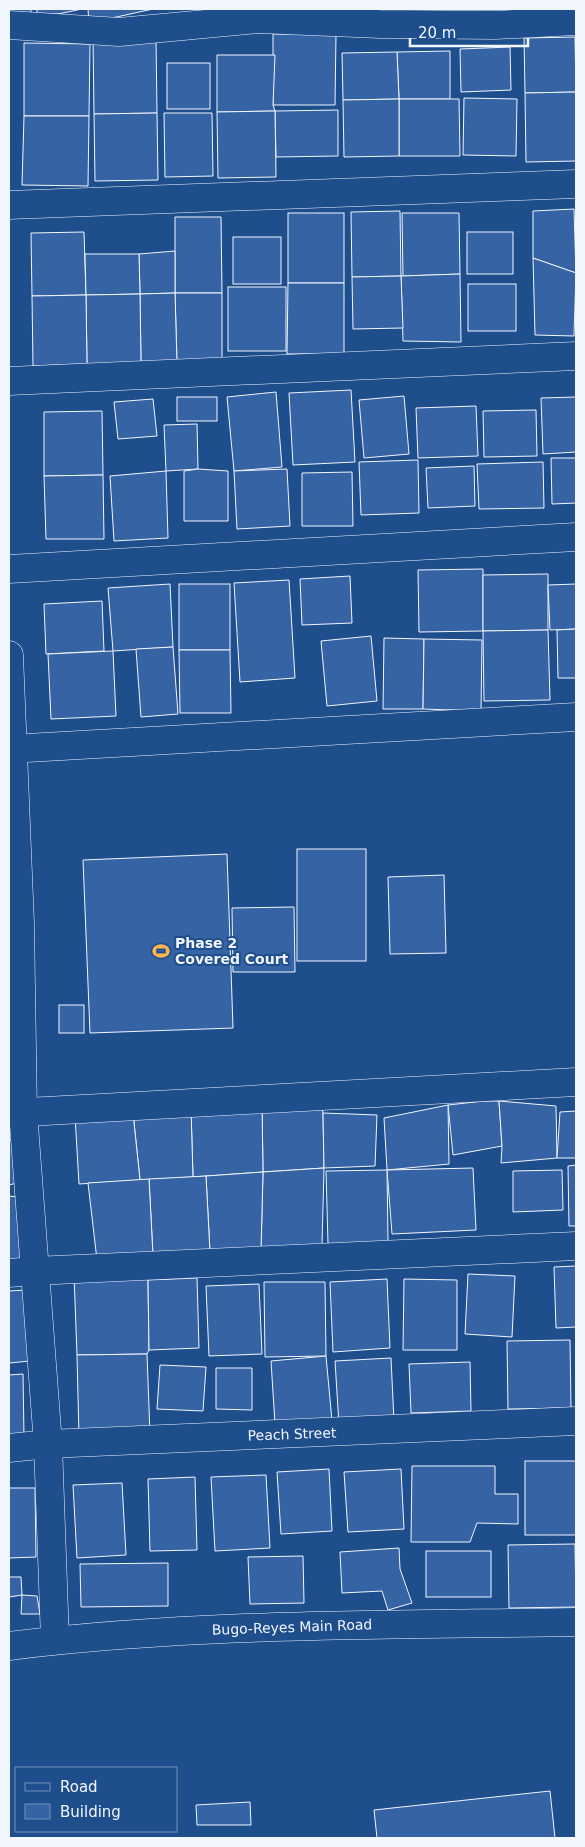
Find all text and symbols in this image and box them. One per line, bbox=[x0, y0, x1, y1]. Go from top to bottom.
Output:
scale bar bbox=[410, 15, 528, 47]
text: 20 m bbox=[418, 24, 456, 42]
place label: Phase 2 Covered Court bbox=[175, 935, 289, 967]
sports icon: Phase 2 Covered Court bbox=[151, 941, 171, 961]
street label: Peach Street bbox=[247, 1424, 337, 1444]
street label: Bugo-Reyes Main Road bbox=[211, 1616, 373, 1638]
legend bbox=[15, 1767, 178, 1832]
text: Road bbox=[60, 1778, 98, 1796]
text: Building bbox=[60, 1803, 121, 1821]

